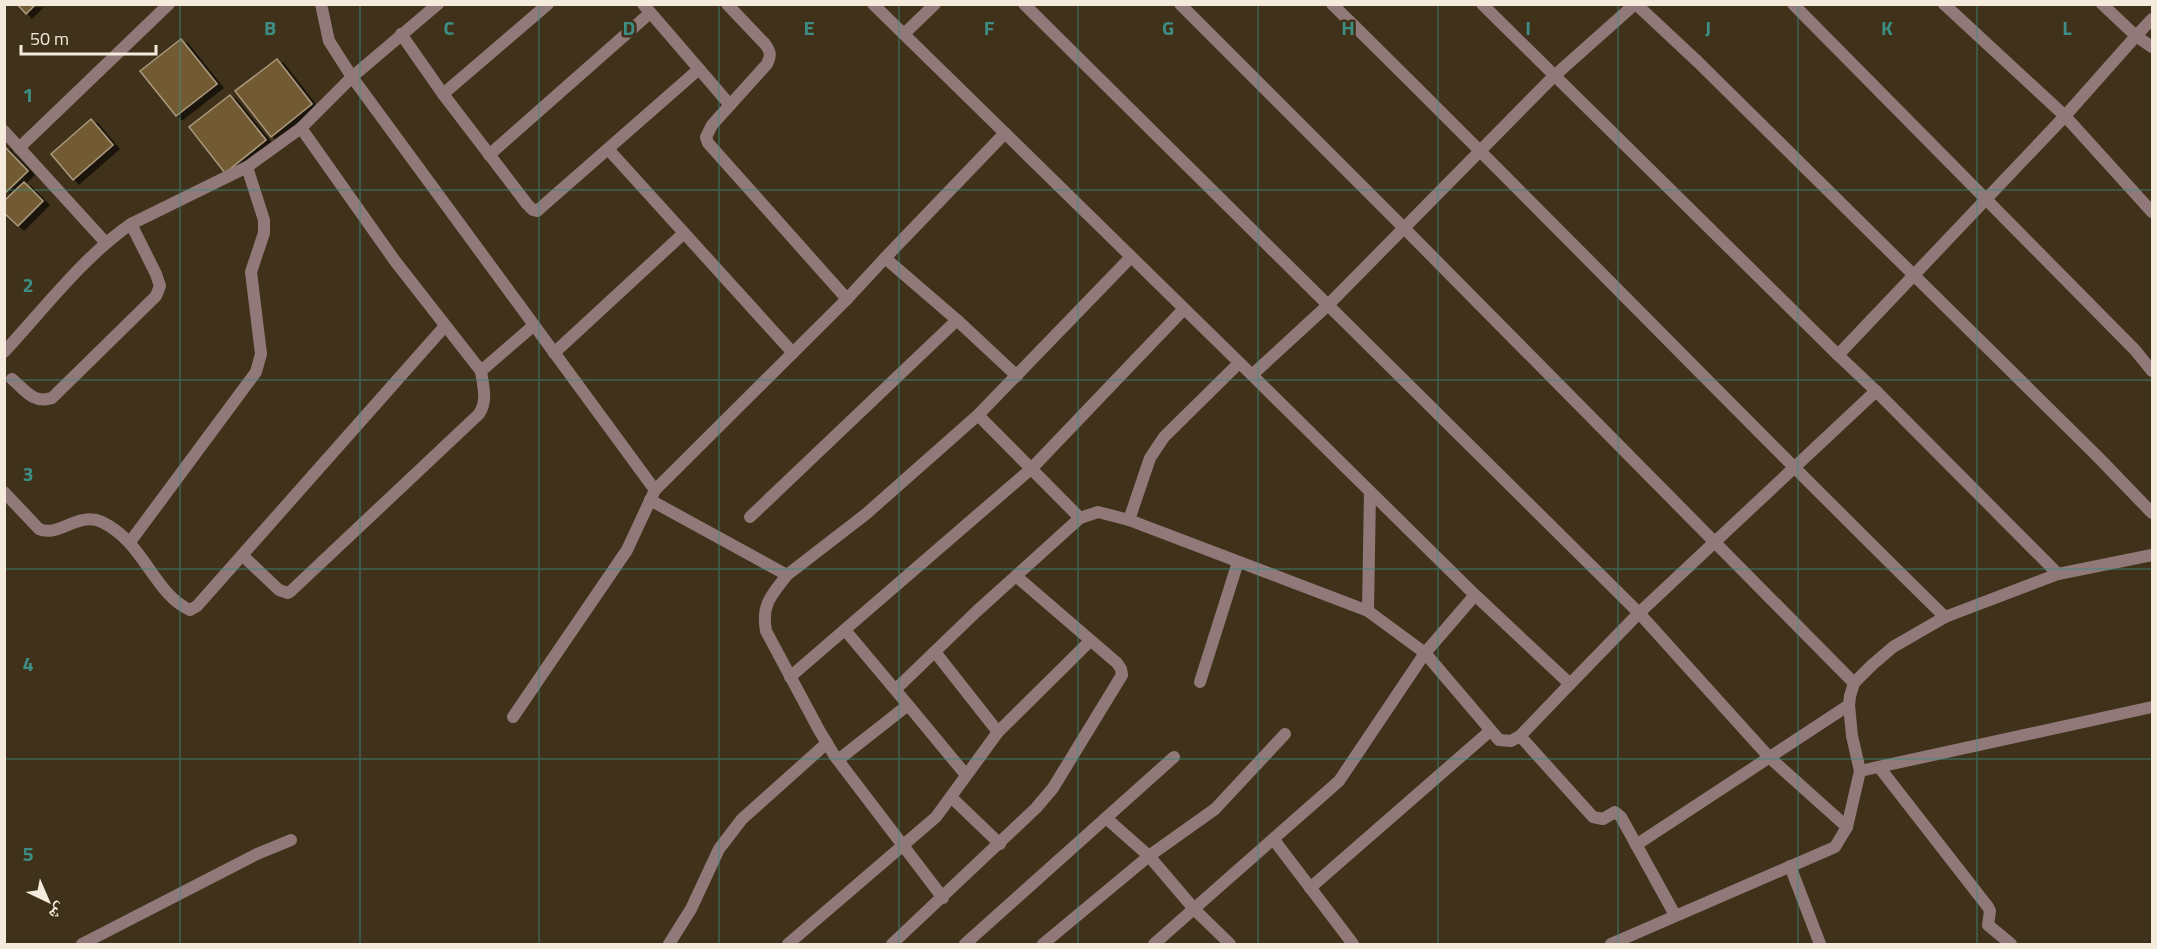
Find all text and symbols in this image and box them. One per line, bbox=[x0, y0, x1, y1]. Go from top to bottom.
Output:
text: B bbox=[264, 12, 276, 43]
text: C bbox=[444, 12, 455, 43]
text: D bbox=[623, 12, 635, 43]
text: E bbox=[803, 12, 815, 43]
text: F bbox=[984, 12, 995, 43]
text: G bbox=[1162, 12, 1174, 43]
text: H bbox=[1341, 12, 1355, 43]
text: I bbox=[1525, 12, 1531, 43]
text: J bbox=[1705, 12, 1711, 43]
text: K bbox=[1881, 12, 1893, 43]
text: L bbox=[2062, 12, 2072, 43]
scale bar bbox=[21, 18, 156, 56]
text: 50 m bbox=[30, 25, 69, 52]
text: 1 bbox=[22, 79, 34, 110]
text: 2 bbox=[22, 269, 34, 300]
text: 3 bbox=[22, 458, 34, 489]
text: 4 bbox=[22, 648, 34, 679]
text: 5 bbox=[22, 838, 34, 869]
north arrow bbox=[18, 871, 78, 931]
text: ش bbox=[44, 897, 73, 926]

